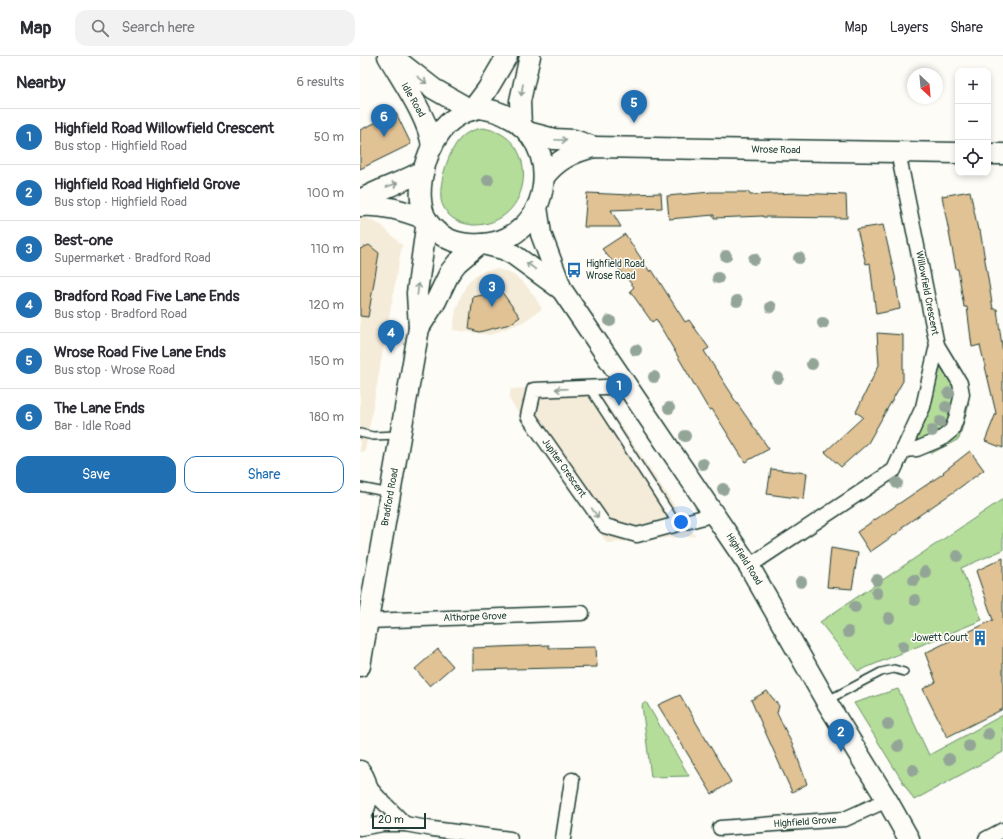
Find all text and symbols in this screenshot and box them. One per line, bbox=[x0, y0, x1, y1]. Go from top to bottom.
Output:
search box bbox=[75, 10, 355, 46]
text: Map bbox=[20, 16, 51, 40]
icon: search bbox=[89, 17, 111, 39]
text: Search here bbox=[121, 18, 195, 37]
text: Map bbox=[845, 19, 868, 36]
text: Layers bbox=[890, 19, 928, 36]
text: Share bbox=[950, 19, 983, 36]
north arrow bbox=[907, 68, 943, 104]
map controls bbox=[955, 68, 991, 176]
button: + bbox=[955, 68, 991, 104]
text: Nearby bbox=[16, 72, 65, 93]
text: 6 results bbox=[297, 74, 344, 90]
one-way arrow bbox=[417, 76, 428, 84]
street label: Idle Road bbox=[398, 81, 428, 119]
one-way arrow bbox=[518, 84, 526, 97]
pin: 5 bbox=[621, 90, 647, 123]
pin: 6 bbox=[371, 104, 397, 137]
button: − bbox=[955, 104, 991, 140]
text: Highfield Road Willowfield Crescent bbox=[54, 119, 274, 138]
text: 1 bbox=[26, 129, 32, 145]
text: 50 m bbox=[314, 129, 344, 145]
one-way arrow bbox=[554, 136, 567, 143]
text: Bus stop · Highfield Road bbox=[54, 138, 187, 154]
button: locate bbox=[955, 140, 991, 176]
street label: Wrose Road bbox=[751, 144, 801, 156]
text: Highfield Road Highfield Grove bbox=[54, 175, 240, 194]
one-way arrow bbox=[386, 181, 398, 189]
text: 2 bbox=[25, 185, 33, 201]
text: 100 m bbox=[307, 185, 344, 201]
text: Bus stop · Highfield Road bbox=[54, 194, 187, 210]
text: Best-one bbox=[54, 231, 113, 250]
text: 3 bbox=[25, 241, 33, 257]
text: 110 m bbox=[311, 241, 344, 257]
text: Supermarket · Bradford Road bbox=[54, 250, 211, 266]
street label: Willowfield Crescent bbox=[913, 250, 941, 337]
place label: Highfield Road Wrose Road bbox=[586, 258, 645, 282]
bus stop icon: Highfield Road Wrose Road bbox=[565, 261, 583, 279]
one-way arrow bbox=[526, 262, 537, 271]
pin: 3 bbox=[479, 274, 505, 307]
one-way arrow bbox=[414, 283, 422, 296]
text: Bradford Road Five Lane Ends bbox=[54, 287, 239, 306]
text: 4 bbox=[25, 297, 33, 313]
text: 120 m bbox=[308, 297, 344, 313]
text: Bus stop · Bradford Road bbox=[54, 306, 187, 322]
pin: 4 bbox=[378, 320, 404, 353]
text: Wrose Road Five Lane Ends bbox=[54, 343, 226, 362]
text: 5 bbox=[25, 353, 33, 369]
text: 150 m bbox=[309, 353, 344, 369]
text: Bus stop · Wrose Road bbox=[54, 362, 175, 378]
pin: 1 bbox=[606, 373, 632, 406]
one-way arrow bbox=[555, 385, 568, 393]
text: The Lane Ends bbox=[54, 399, 144, 418]
text: 6 bbox=[25, 409, 33, 425]
text: 180 m bbox=[309, 409, 344, 425]
text: Bar · Idle Road bbox=[54, 418, 131, 434]
street label: Jupiter Crescent bbox=[539, 436, 589, 501]
button: Save bbox=[16, 456, 176, 493]
button: Share bbox=[184, 456, 344, 493]
street label: Bradford Road bbox=[379, 467, 401, 527]
one-way arrow bbox=[591, 507, 599, 518]
your location bbox=[671, 512, 691, 532]
street label: Highfield Road bbox=[723, 531, 765, 587]
street label: Althorpe Grove bbox=[443, 610, 507, 624]
building icon: Jowett Court bbox=[971, 629, 989, 647]
place label: Jowett Court bbox=[912, 632, 969, 644]
pin: 2 bbox=[828, 719, 854, 752]
scale bar bbox=[372, 811, 426, 830]
text: 20 m bbox=[378, 813, 404, 826]
street label: Highfield Grove bbox=[773, 814, 837, 830]

